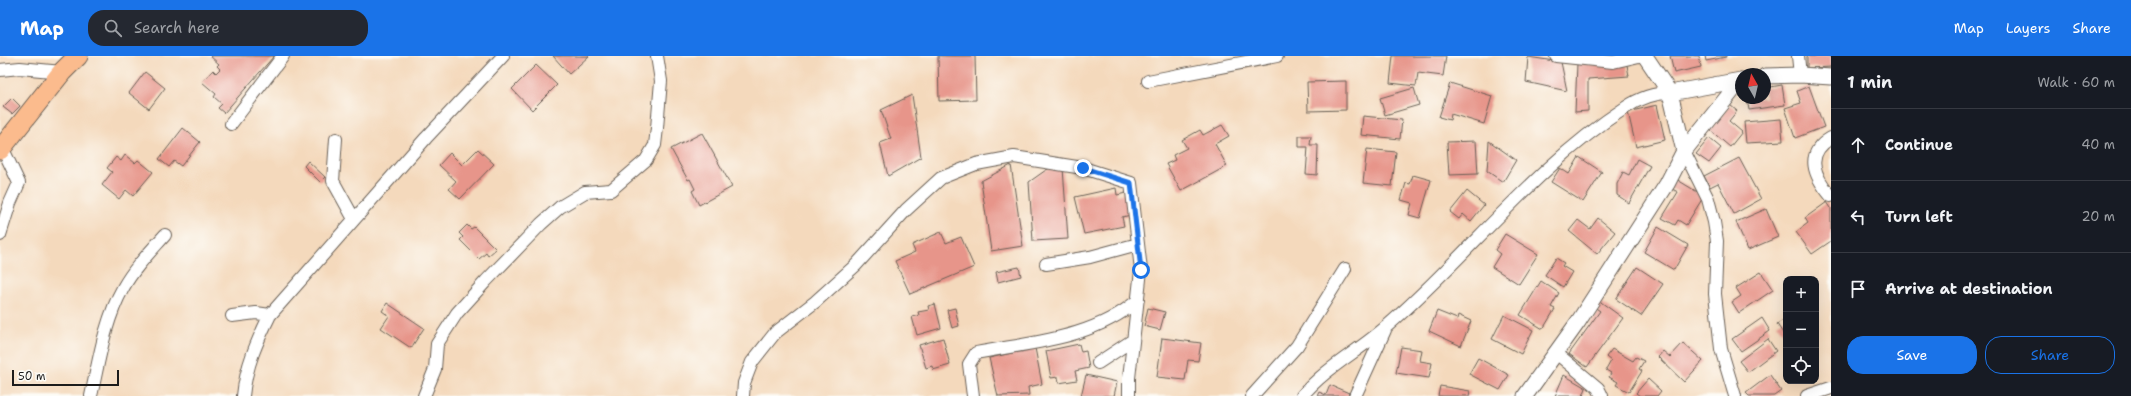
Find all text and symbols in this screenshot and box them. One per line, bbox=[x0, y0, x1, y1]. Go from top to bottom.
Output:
search box bbox=[88, 10, 368, 46]
text: Map bbox=[20, 16, 64, 41]
icon: search bbox=[102, 17, 124, 39]
text: Search here bbox=[134, 18, 220, 38]
text: Map bbox=[1954, 19, 1984, 37]
text: Layers bbox=[2006, 19, 2050, 37]
text: Share bbox=[2072, 19, 2111, 37]
north arrow bbox=[1735, 68, 1771, 104]
text: 1 min bbox=[1847, 71, 1892, 93]
text: Walk · 60 m bbox=[2038, 74, 2115, 91]
icon: ahead bbox=[1847, 134, 1869, 156]
text: Continue bbox=[1885, 135, 1953, 155]
text: 40 m bbox=[2081, 136, 2115, 153]
route end bbox=[1074, 159, 1092, 177]
icon: left bbox=[1847, 206, 1869, 228]
text: Turn left bbox=[1885, 207, 1953, 227]
text: 20 m bbox=[2082, 208, 2115, 225]
route start bbox=[1132, 261, 1150, 279]
map controls bbox=[1783, 276, 1819, 384]
button: + bbox=[1783, 276, 1819, 312]
icon: arrive bbox=[1847, 278, 1869, 300]
text: Arrive at destination bbox=[1885, 279, 2053, 299]
button: − bbox=[1783, 312, 1819, 348]
button: Save bbox=[1847, 336, 1977, 374]
button: Share bbox=[1985, 336, 2115, 374]
button: locate bbox=[1783, 348, 1819, 384]
scale bar bbox=[12, 368, 119, 387]
text: 50 m bbox=[18, 369, 46, 384]

